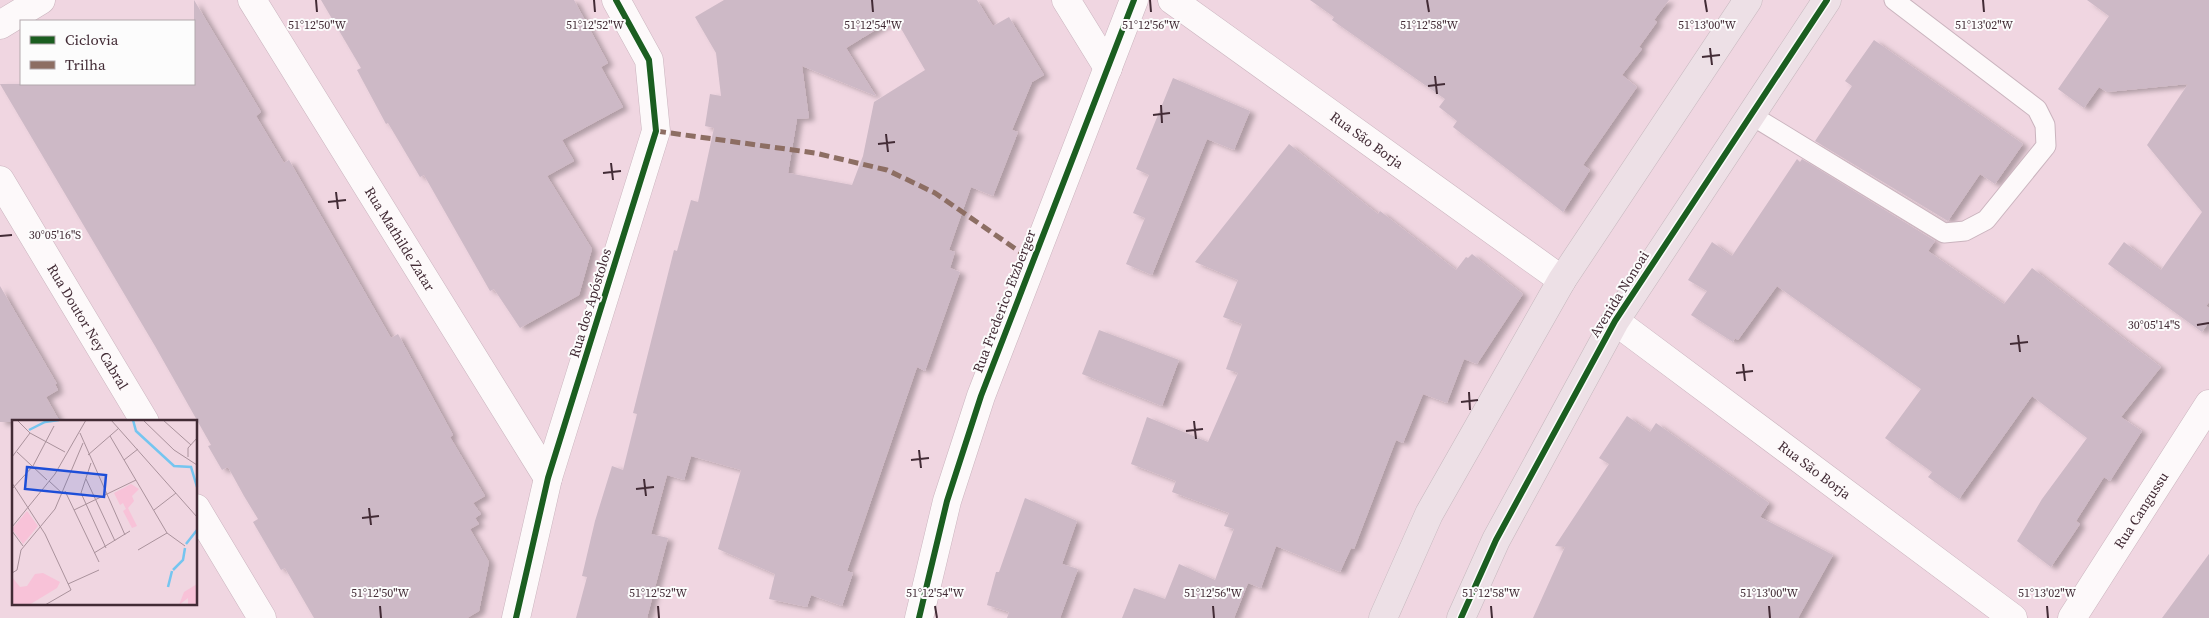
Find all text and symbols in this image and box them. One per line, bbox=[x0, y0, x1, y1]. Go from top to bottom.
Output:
text: 51°12'50"W bbox=[288, 17, 346, 33]
text: 51°12'52"W bbox=[566, 17, 624, 33]
text: 51°12'54"W bbox=[844, 17, 902, 33]
text: 51°12'56"W bbox=[1122, 17, 1180, 33]
text: 51°12'58"W bbox=[1400, 17, 1458, 33]
text: 51°13'00"W bbox=[1678, 17, 1736, 33]
text: 51°13'02"W bbox=[1955, 17, 2013, 33]
legend bbox=[20, 20, 195, 85]
text: Ciclovia bbox=[65, 29, 119, 50]
text: Trilha bbox=[65, 54, 106, 75]
street label: Rua São Borja bbox=[1326, 107, 1409, 174]
street label: Rua Mathilde Zatar bbox=[360, 183, 440, 295]
text: 30°05'16"S bbox=[29, 227, 81, 243]
street label: Rua Frederico Etzberger bbox=[967, 227, 1041, 375]
street label: Rua dos Apóstolos bbox=[564, 246, 616, 360]
street label: Avenida Nonoai bbox=[1584, 247, 1654, 341]
street label: Rua Doutor Ney Cabral bbox=[42, 260, 133, 393]
text: 30°05'14"S bbox=[2128, 317, 2180, 333]
inset map bbox=[12, 420, 198, 606]
street label: Rua São Borja bbox=[1774, 436, 1856, 504]
street label: Rua Cangussu bbox=[2109, 468, 2173, 553]
text: 51°12'50"W bbox=[351, 585, 409, 601]
text: 51°12'52"W bbox=[629, 585, 687, 601]
text: 51°12'54"W bbox=[906, 585, 964, 601]
text: 51°12'56"W bbox=[1184, 585, 1242, 601]
text: 51°12'58"W bbox=[1462, 585, 1520, 601]
text: 51°13'00"W bbox=[1740, 585, 1798, 601]
text: 51°13'02"W bbox=[2018, 585, 2076, 601]

